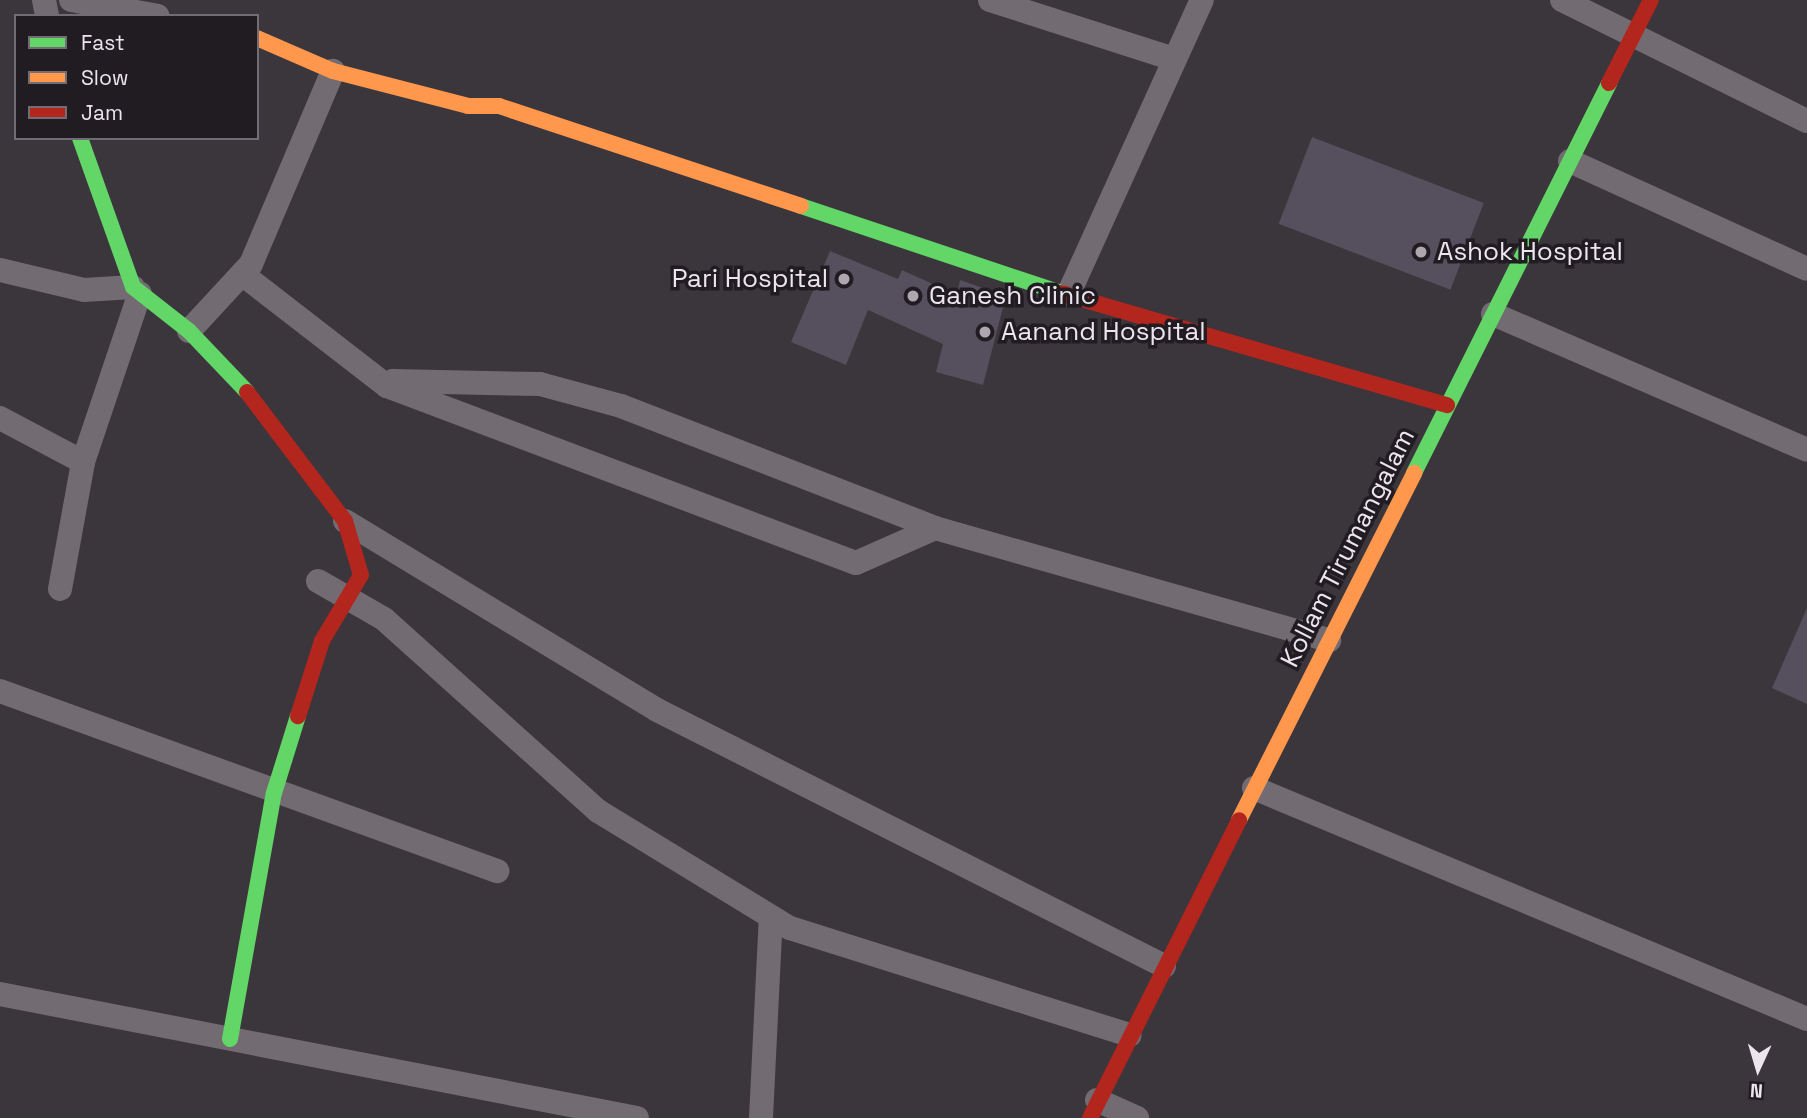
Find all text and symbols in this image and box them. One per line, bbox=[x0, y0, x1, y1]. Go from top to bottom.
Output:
legend bbox=[14, 14, 259, 140]
text: Fast bbox=[81, 29, 125, 56]
text: Slow bbox=[81, 64, 129, 91]
text: Jam bbox=[81, 99, 123, 126]
place label: Ashok Hospital bbox=[1437, 236, 1623, 268]
marker: Ashok Hospital bbox=[1411, 242, 1431, 262]
place label: Pari Hospital bbox=[672, 263, 828, 295]
marker: Pari Hospital bbox=[834, 269, 854, 289]
place label: Ganesh Clinic bbox=[929, 280, 1096, 312]
marker: Ganesh Clinic bbox=[903, 286, 923, 306]
place label: Aanand Hospital bbox=[1001, 316, 1206, 348]
marker: Aanand Hospital bbox=[975, 322, 995, 342]
street label: Kollam Tirumangalam bbox=[1274, 423, 1422, 673]
north arrow bbox=[1723, 1034, 1793, 1104]
text: N bbox=[1749, 1078, 1764, 1103]

